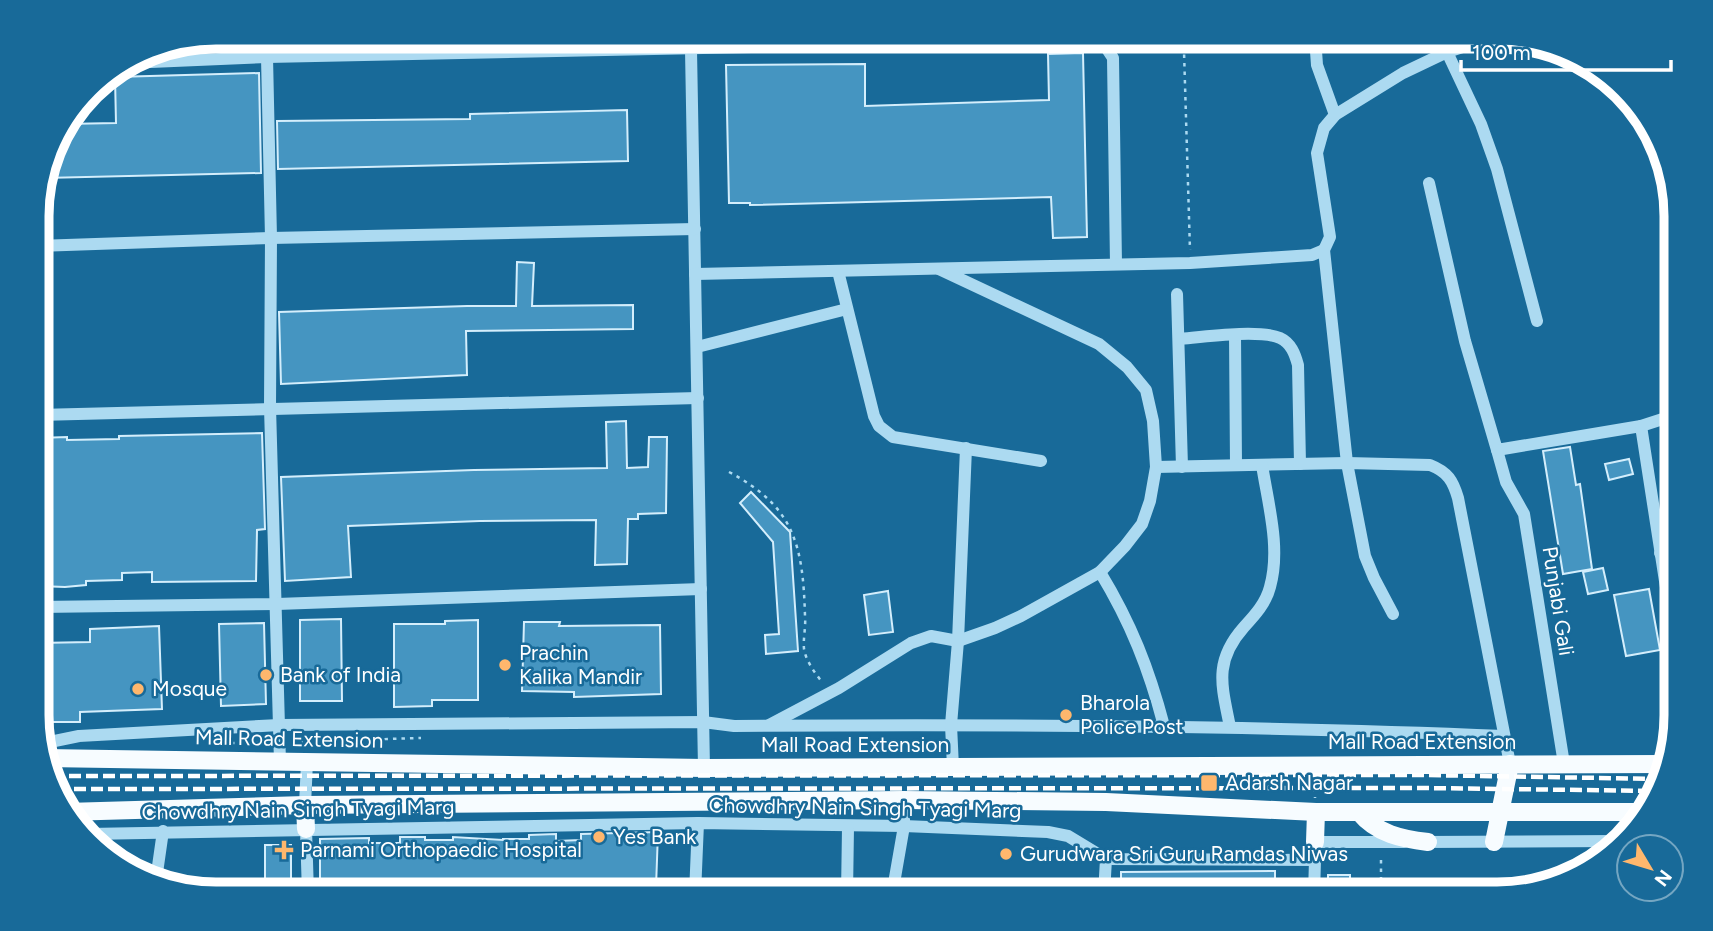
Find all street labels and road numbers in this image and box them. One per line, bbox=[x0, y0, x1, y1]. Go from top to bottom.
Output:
street label: Punjabi Gali bbox=[1538, 544, 1579, 657]
street label: Mall Road Extension bbox=[195, 724, 383, 753]
street label: Mall Road Extension bbox=[1328, 729, 1516, 754]
street label: Mall Road Extension bbox=[761, 732, 949, 757]
street label: Chowdhry Nain Singh Tyagi Marg bbox=[708, 792, 1022, 823]
street label: Chowdhry Nain Singh Tyagi Marg bbox=[141, 794, 455, 825]

